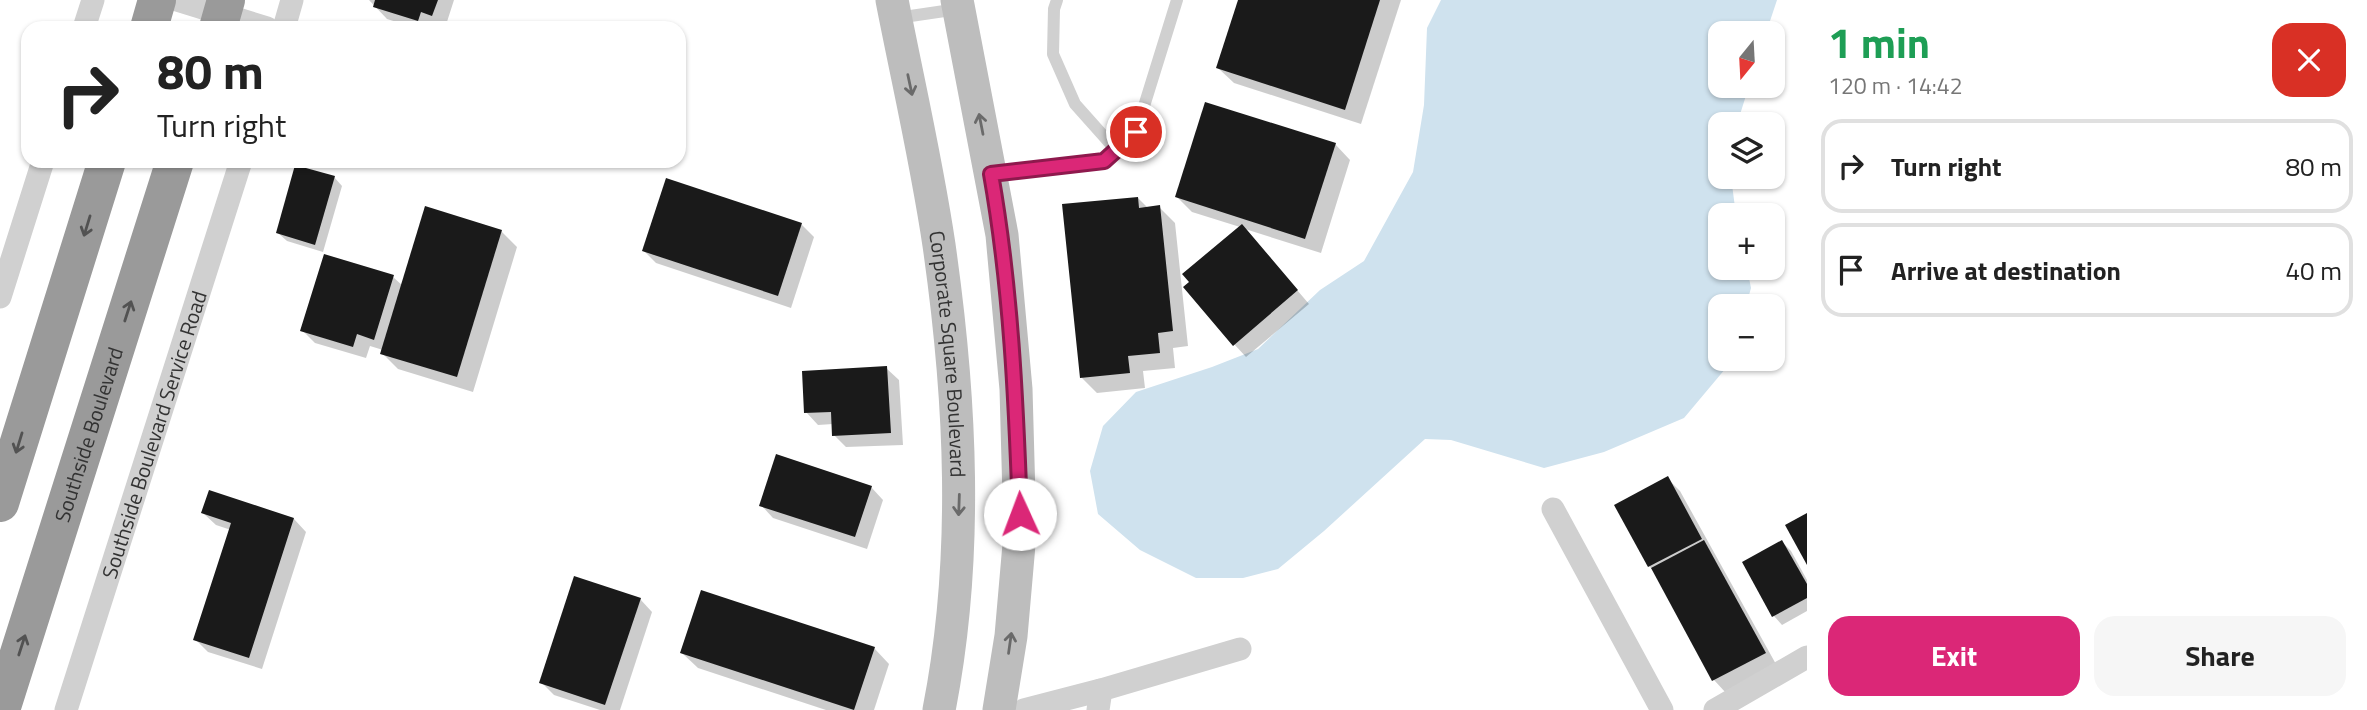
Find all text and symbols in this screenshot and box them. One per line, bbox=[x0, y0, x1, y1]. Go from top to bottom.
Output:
text: 1 min bbox=[1828, 10, 1930, 74]
north arrow bbox=[1708, 21, 1785, 98]
map controls bbox=[1708, 21, 1785, 371]
button: close bbox=[2272, 23, 2346, 97]
text: 80 m bbox=[157, 33, 264, 108]
icon: right bbox=[42, 49, 133, 140]
text: 120 m · 14:42 bbox=[1828, 68, 1963, 103]
one-way arrow bbox=[903, 73, 917, 96]
text: Turn right bbox=[157, 101, 286, 149]
pin bbox=[1106, 102, 1166, 162]
button: layers bbox=[1708, 112, 1785, 189]
one-way arrow bbox=[974, 113, 988, 136]
icon: arrive bbox=[1117, 113, 1155, 151]
icon: right bbox=[1832, 147, 1870, 185]
text: Turn right bbox=[1891, 147, 2002, 186]
text: 80 m bbox=[2285, 147, 2342, 186]
button: + bbox=[1708, 203, 1785, 280]
one-way arrow bbox=[79, 215, 92, 237]
street label: Corporate Square Boulevard bbox=[921, 228, 975, 478]
icon: arrive bbox=[1832, 251, 1870, 289]
text: Arrive at destination bbox=[1891, 251, 2121, 290]
text: 40 m bbox=[2285, 251, 2342, 290]
street label: Southside Boulevard Service Road bbox=[93, 287, 215, 583]
button: − bbox=[1708, 294, 1785, 371]
one-way arrow bbox=[122, 301, 135, 323]
street label: Southside Boulevard bbox=[46, 343, 131, 526]
one-way arrow bbox=[11, 432, 24, 454]
position arrow bbox=[983, 477, 1057, 551]
one-way arrow bbox=[952, 493, 966, 516]
button: Exit bbox=[1828, 616, 2080, 696]
button: Share bbox=[2094, 616, 2346, 696]
one-way arrow bbox=[1003, 632, 1016, 654]
one-way arrow bbox=[16, 634, 29, 656]

